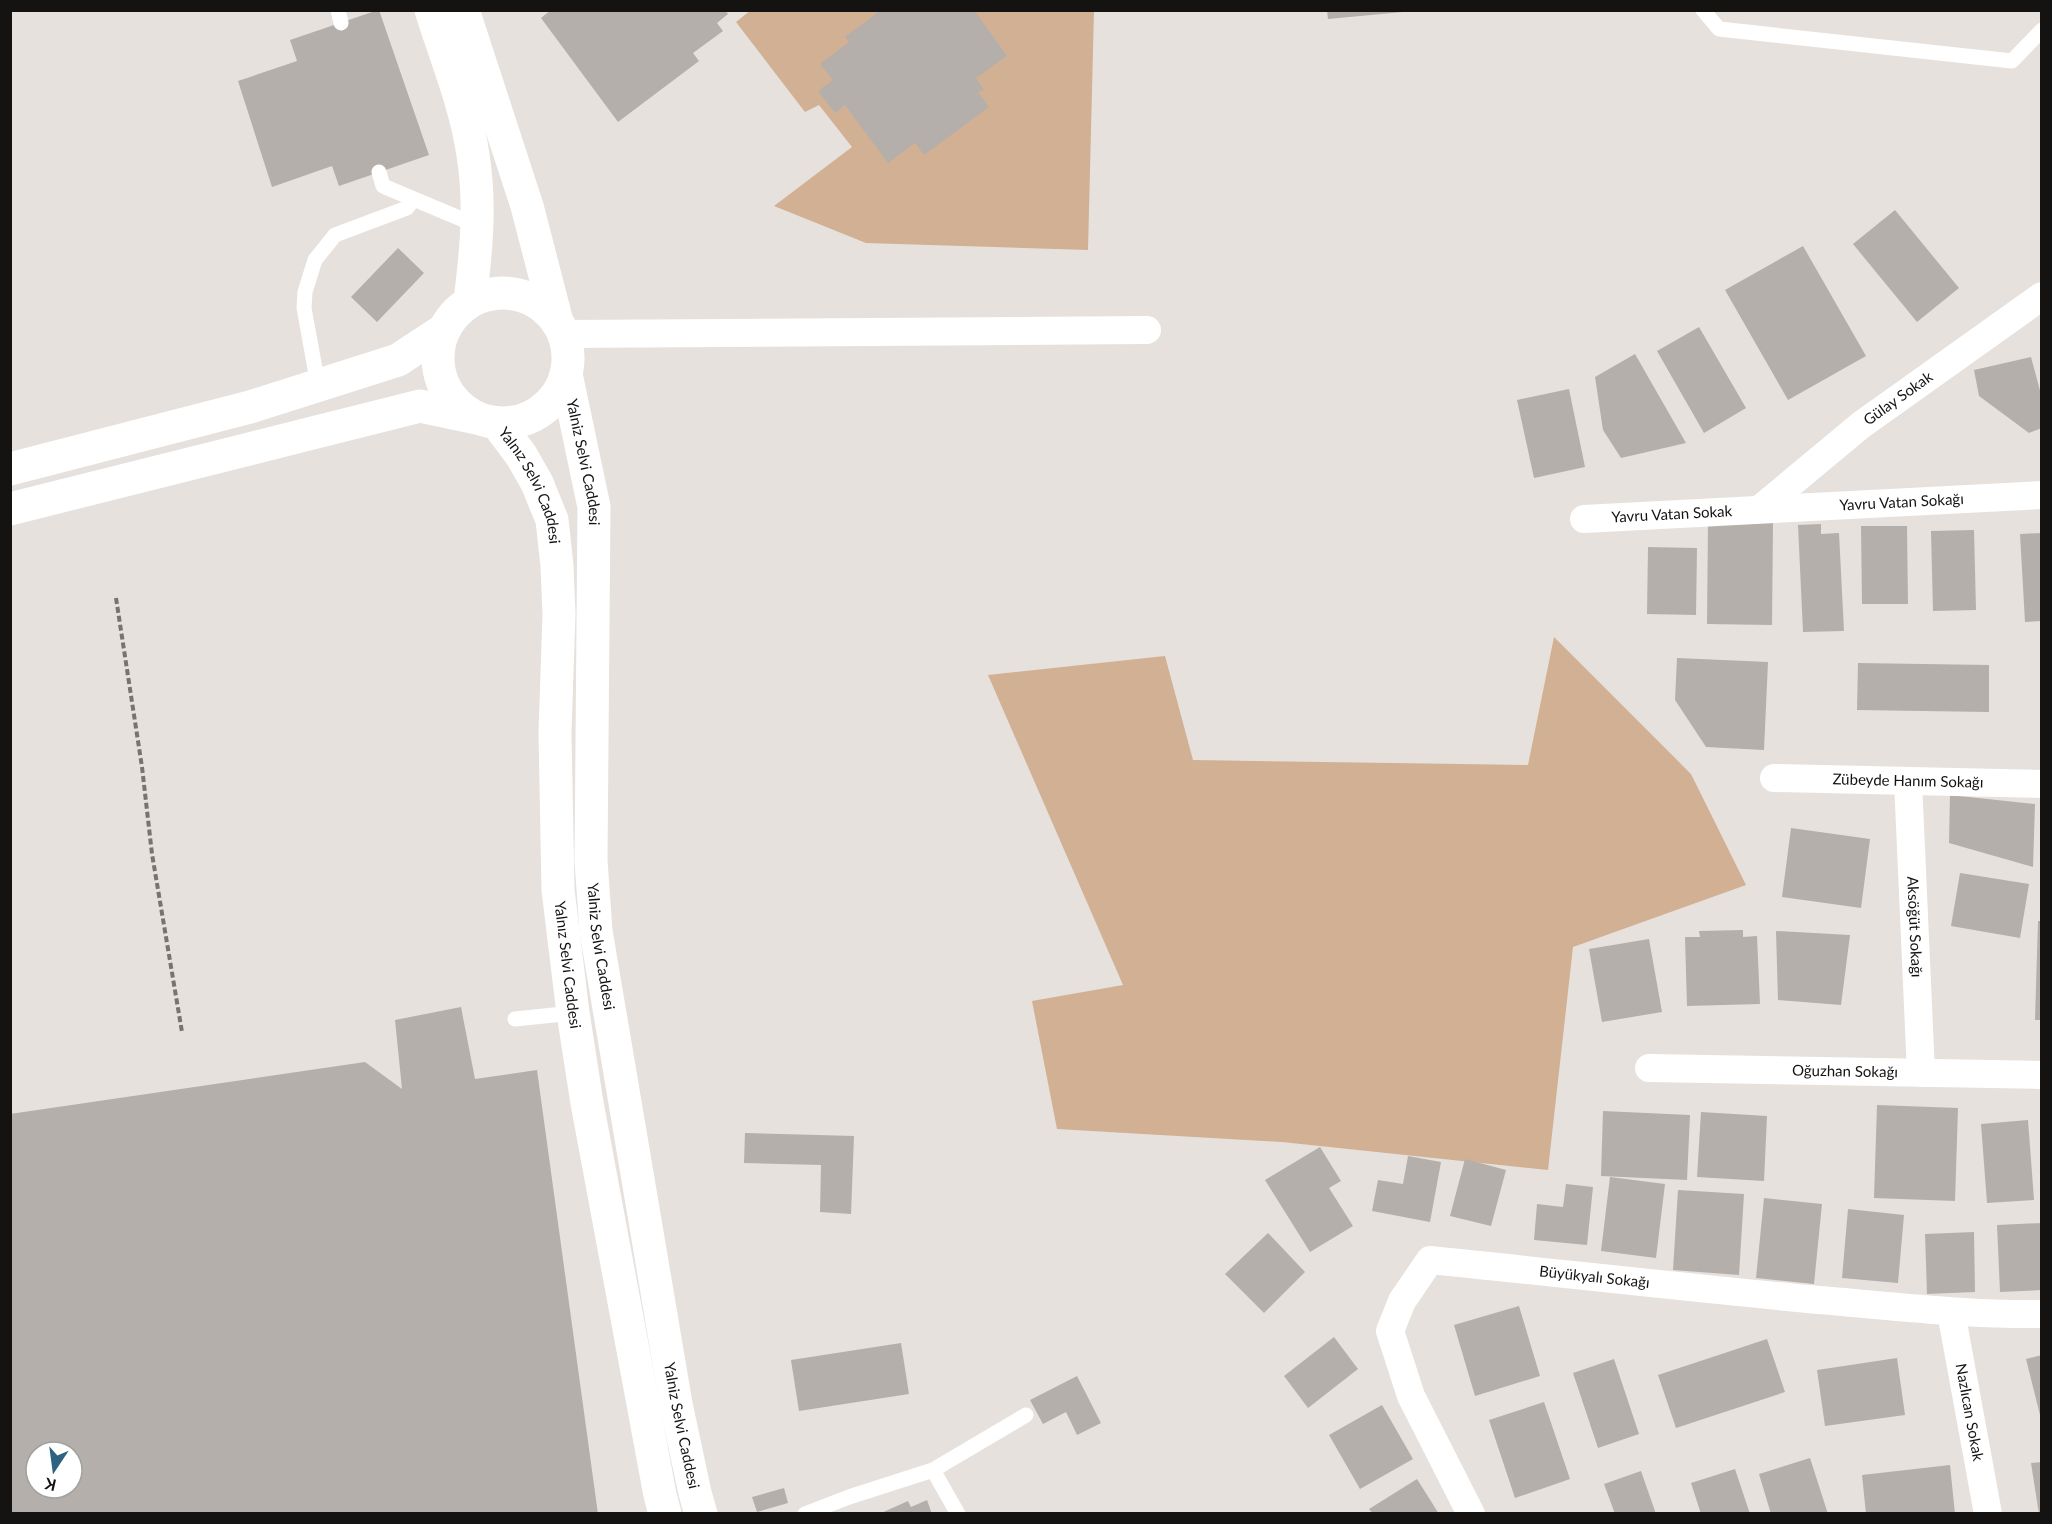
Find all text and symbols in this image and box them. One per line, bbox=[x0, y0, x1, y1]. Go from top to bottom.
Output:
street label: Gülay Sokak bbox=[1860, 367, 1936, 428]
street label: Yalniz Selvi Caddesi bbox=[563, 397, 604, 525]
street label: Yalnız Selvi Caddesi bbox=[495, 423, 565, 545]
street label: Yavru Vatan Sokağı bbox=[1839, 489, 1964, 514]
street label: Yavru Vatan Sokak bbox=[1611, 501, 1733, 526]
street label: Zübeyde Hanım Sokağı bbox=[1832, 769, 1984, 791]
street label: Aksöğüt Sokağı bbox=[1904, 876, 1927, 978]
street label: Yalniz Selvi Caddesi bbox=[585, 882, 619, 1011]
street label: Yalnız Selvi Caddesi bbox=[551, 900, 585, 1030]
street label: Oğuzhan Sokağı bbox=[1792, 1061, 1898, 1080]
street label: Büyükyalı Sokağı bbox=[1538, 1261, 1651, 1291]
street label: Yalniz Selvi Caddesi bbox=[661, 1361, 704, 1490]
street label: Nazlıcan Sokak bbox=[1953, 1362, 1988, 1463]
north arrow bbox=[24, 1440, 84, 1500]
text: K bbox=[42, 1474, 58, 1496]

